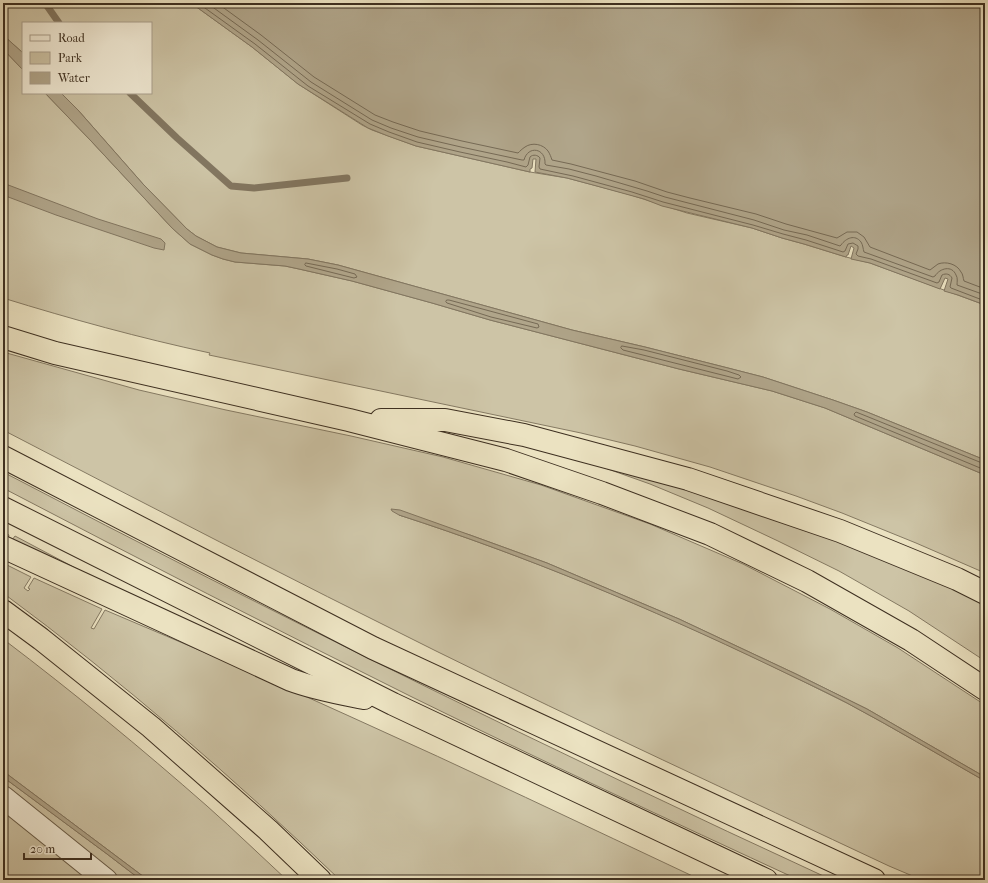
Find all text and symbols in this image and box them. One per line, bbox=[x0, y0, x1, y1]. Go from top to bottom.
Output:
legend bbox=[22, 22, 152, 94]
text: Road bbox=[58, 31, 85, 45]
text: Park bbox=[58, 51, 83, 65]
text: Water bbox=[57, 71, 91, 85]
scale bar bbox=[24, 835, 91, 861]
text: 20 m bbox=[30, 842, 55, 856]

